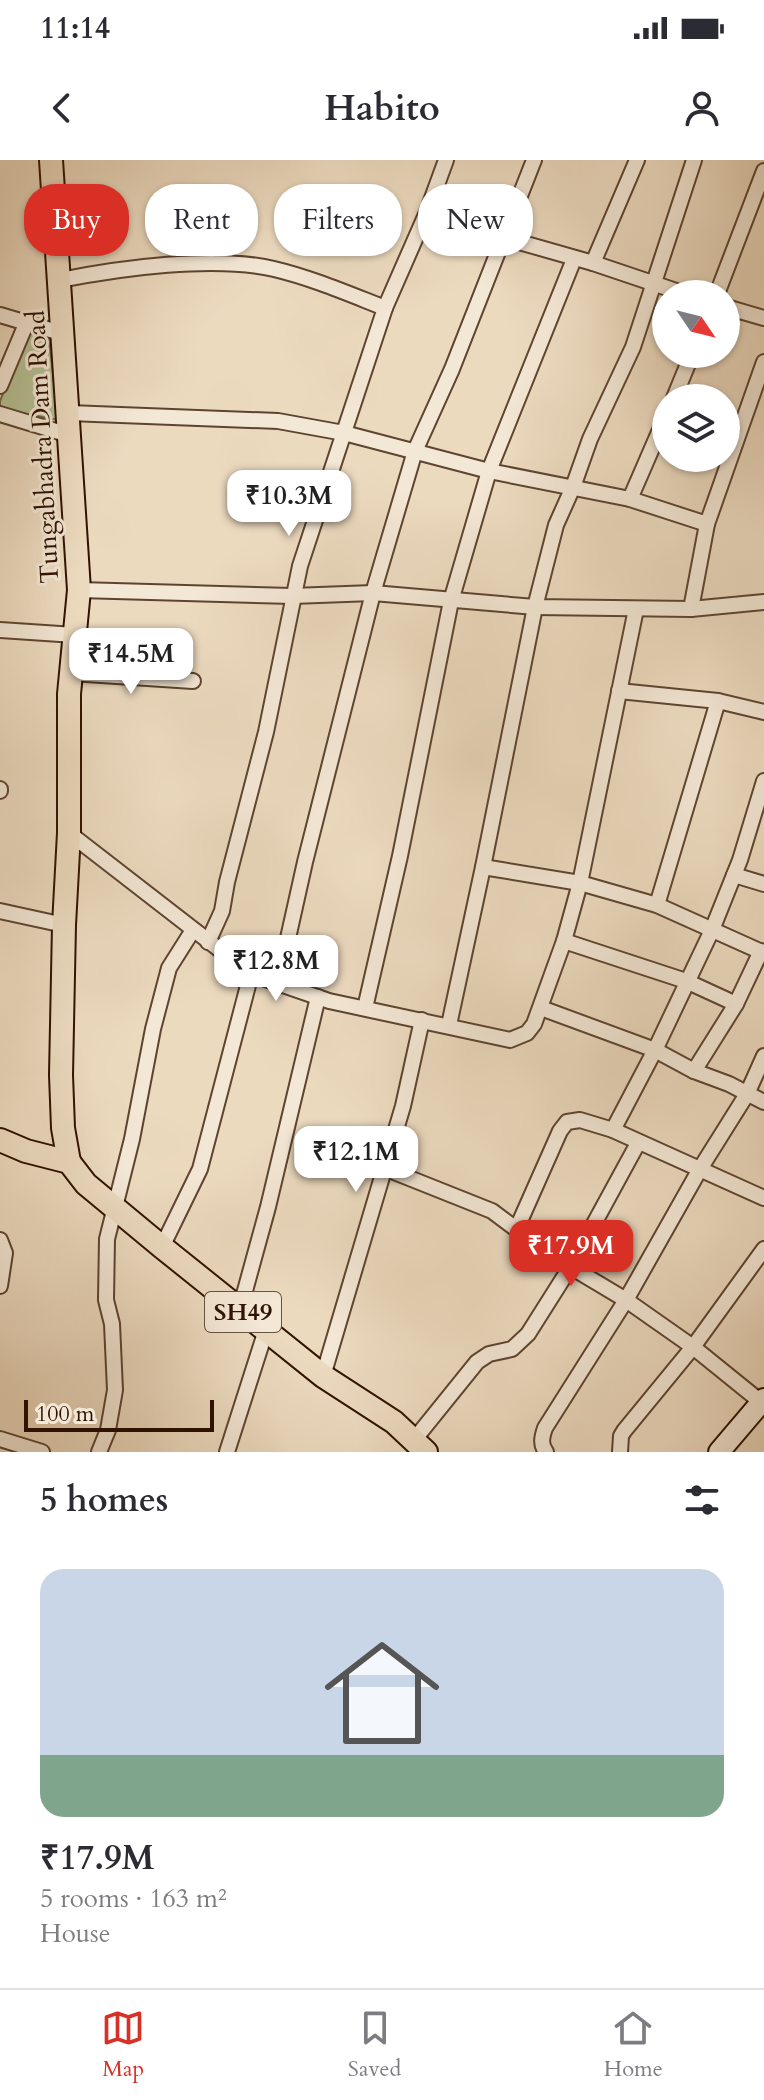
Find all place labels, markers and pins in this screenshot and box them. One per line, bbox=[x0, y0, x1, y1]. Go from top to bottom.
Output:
pin: ₹10.3M bbox=[224, 470, 354, 538]
pin: ₹14.5M bbox=[66, 628, 196, 696]
pin: ₹12.8M bbox=[211, 935, 341, 1003]
pin: ₹12.1M bbox=[291, 1126, 421, 1194]
pin: ₹17.9M bbox=[506, 1220, 636, 1288]

